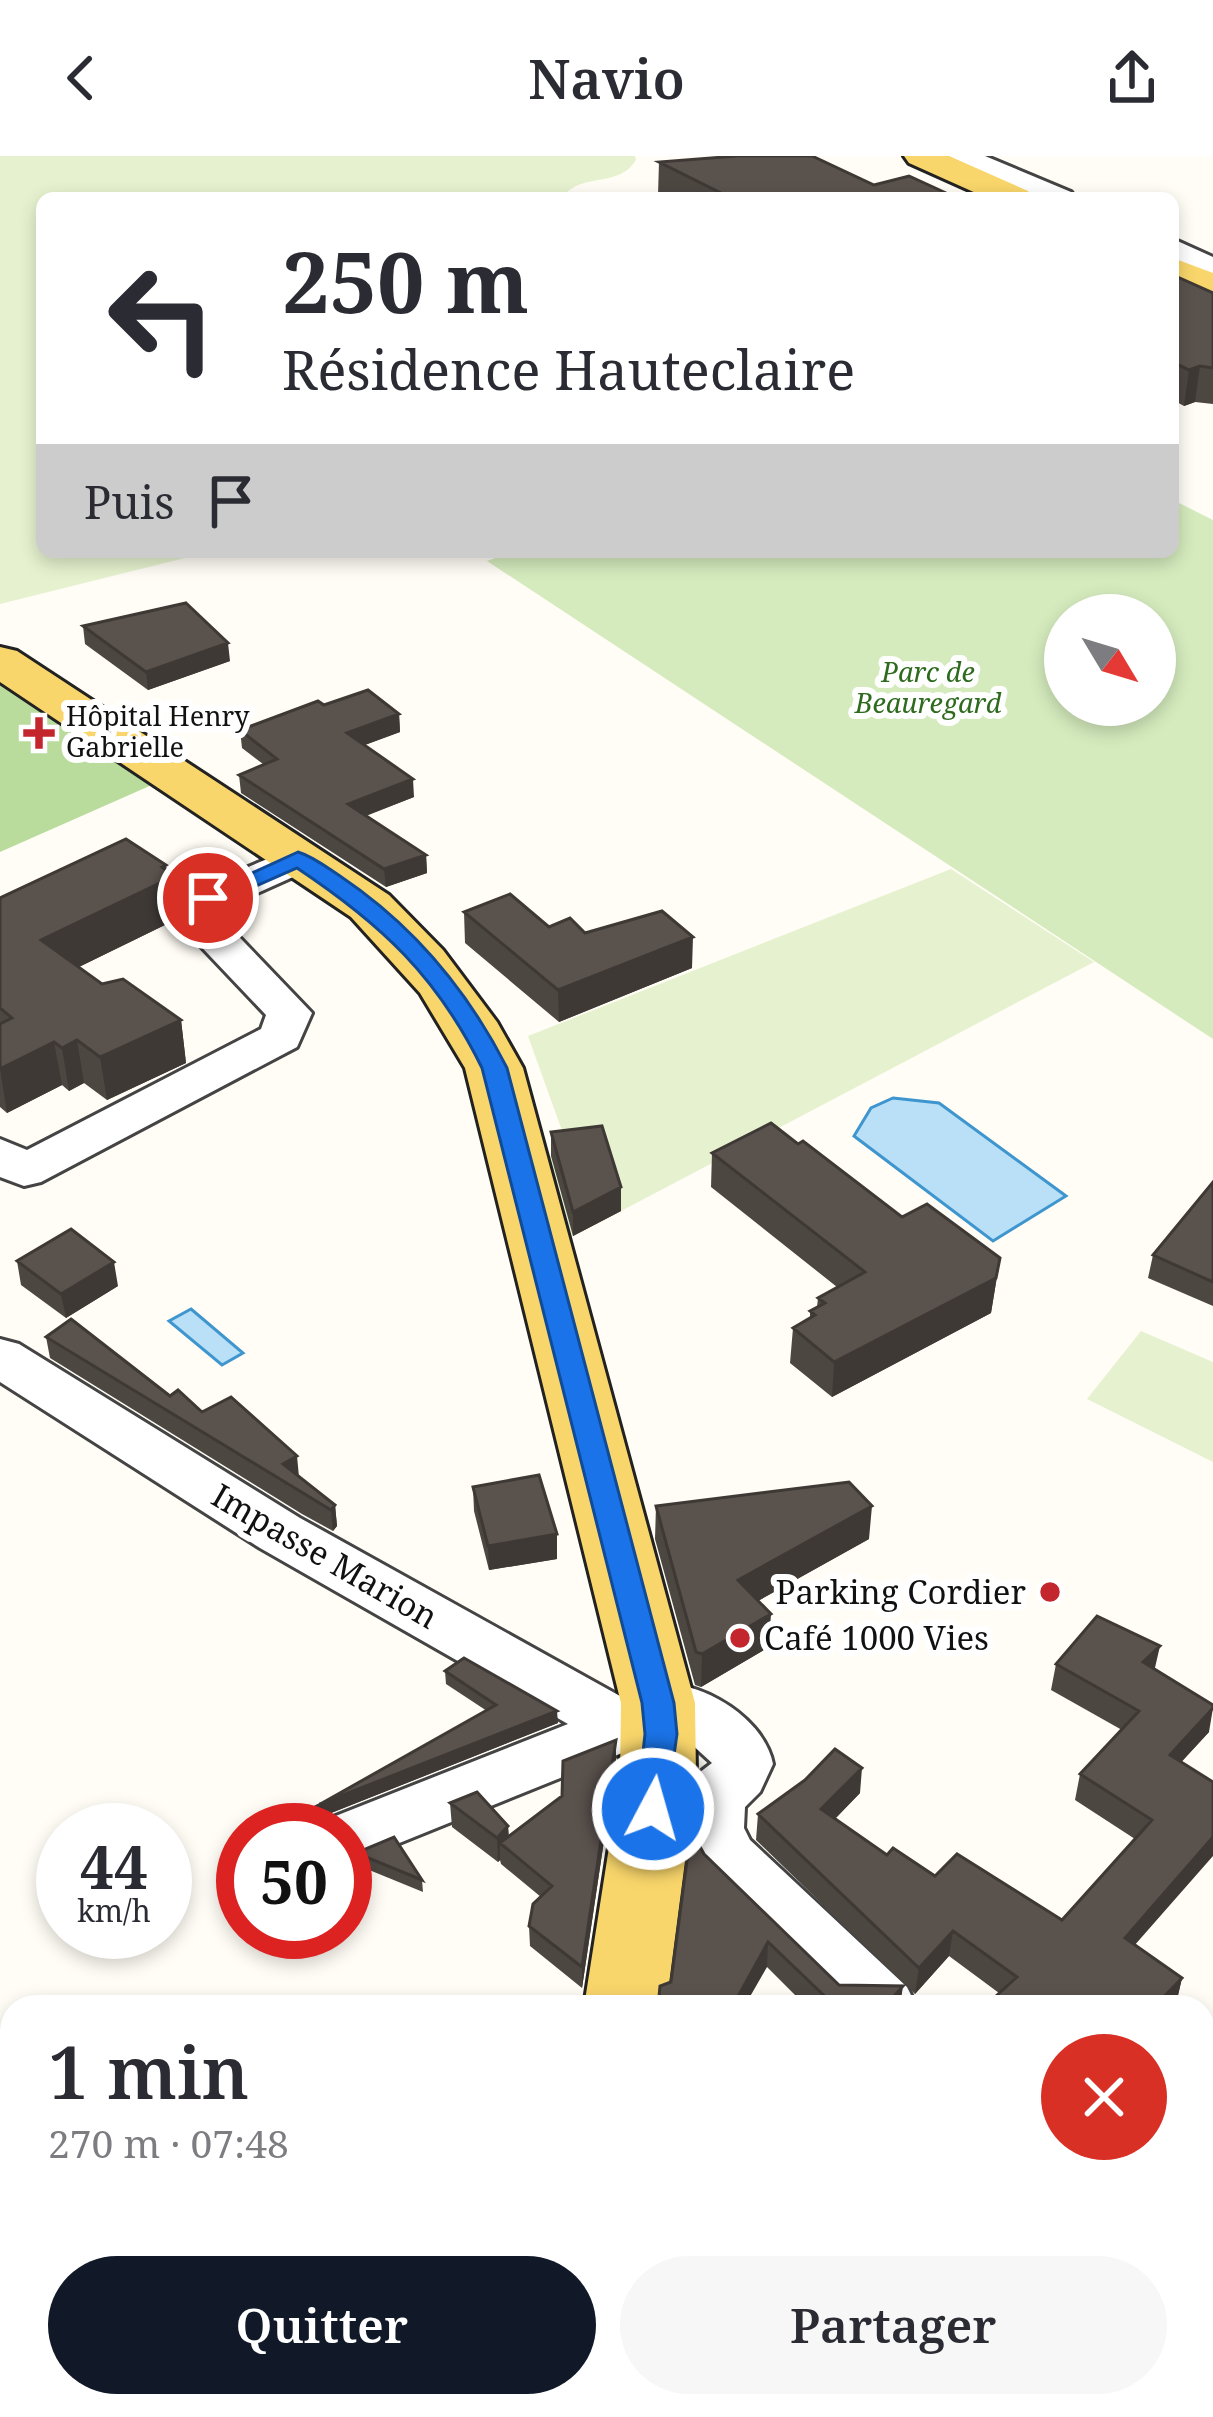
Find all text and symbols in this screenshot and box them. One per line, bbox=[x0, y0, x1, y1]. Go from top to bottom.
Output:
text: Navio bbox=[528, 41, 685, 115]
icon: back bbox=[48, 45, 114, 111]
icon: share bbox=[1099, 45, 1165, 111]
text: 250 m bbox=[282, 223, 529, 338]
icon: left bbox=[84, 240, 240, 396]
text: Résidence Hauteclaire bbox=[282, 332, 855, 406]
icon: arrive bbox=[198, 468, 264, 534]
text: Puis bbox=[84, 471, 174, 532]
north arrow bbox=[1044, 594, 1176, 726]
map controls bbox=[1044, 594, 1176, 726]
park label: Parc de Beauregard bbox=[854, 653, 1002, 721]
place label: Hôpital Henry Gabrielle bbox=[66, 697, 250, 765]
marker: Hôpital Henry Gabrielle bbox=[23, 717, 55, 749]
pin bbox=[157, 847, 259, 949]
icon: arrive bbox=[175, 865, 241, 931]
street label: Impasse Marion bbox=[204, 1473, 447, 1639]
place label: Parking Cordier bbox=[776, 1569, 1026, 1614]
marker: Parking Cordier bbox=[1037, 1579, 1063, 1605]
place label: Café 1000 Vies bbox=[764, 1615, 989, 1660]
marker: Café 1000 Vies bbox=[727, 1625, 753, 1651]
position arrow bbox=[590, 1746, 716, 1872]
speed limit sign: 50 bbox=[216, 1803, 372, 1959]
text: 44 bbox=[80, 1825, 148, 1907]
text: km/h bbox=[77, 1890, 151, 1931]
text: 1 min bbox=[48, 2022, 249, 2120]
button: close bbox=[1041, 2034, 1167, 2160]
text: 270 m · 07:48 bbox=[48, 2116, 289, 2169]
button: Quitter bbox=[48, 2256, 596, 2394]
button: Partager bbox=[620, 2256, 1167, 2394]

